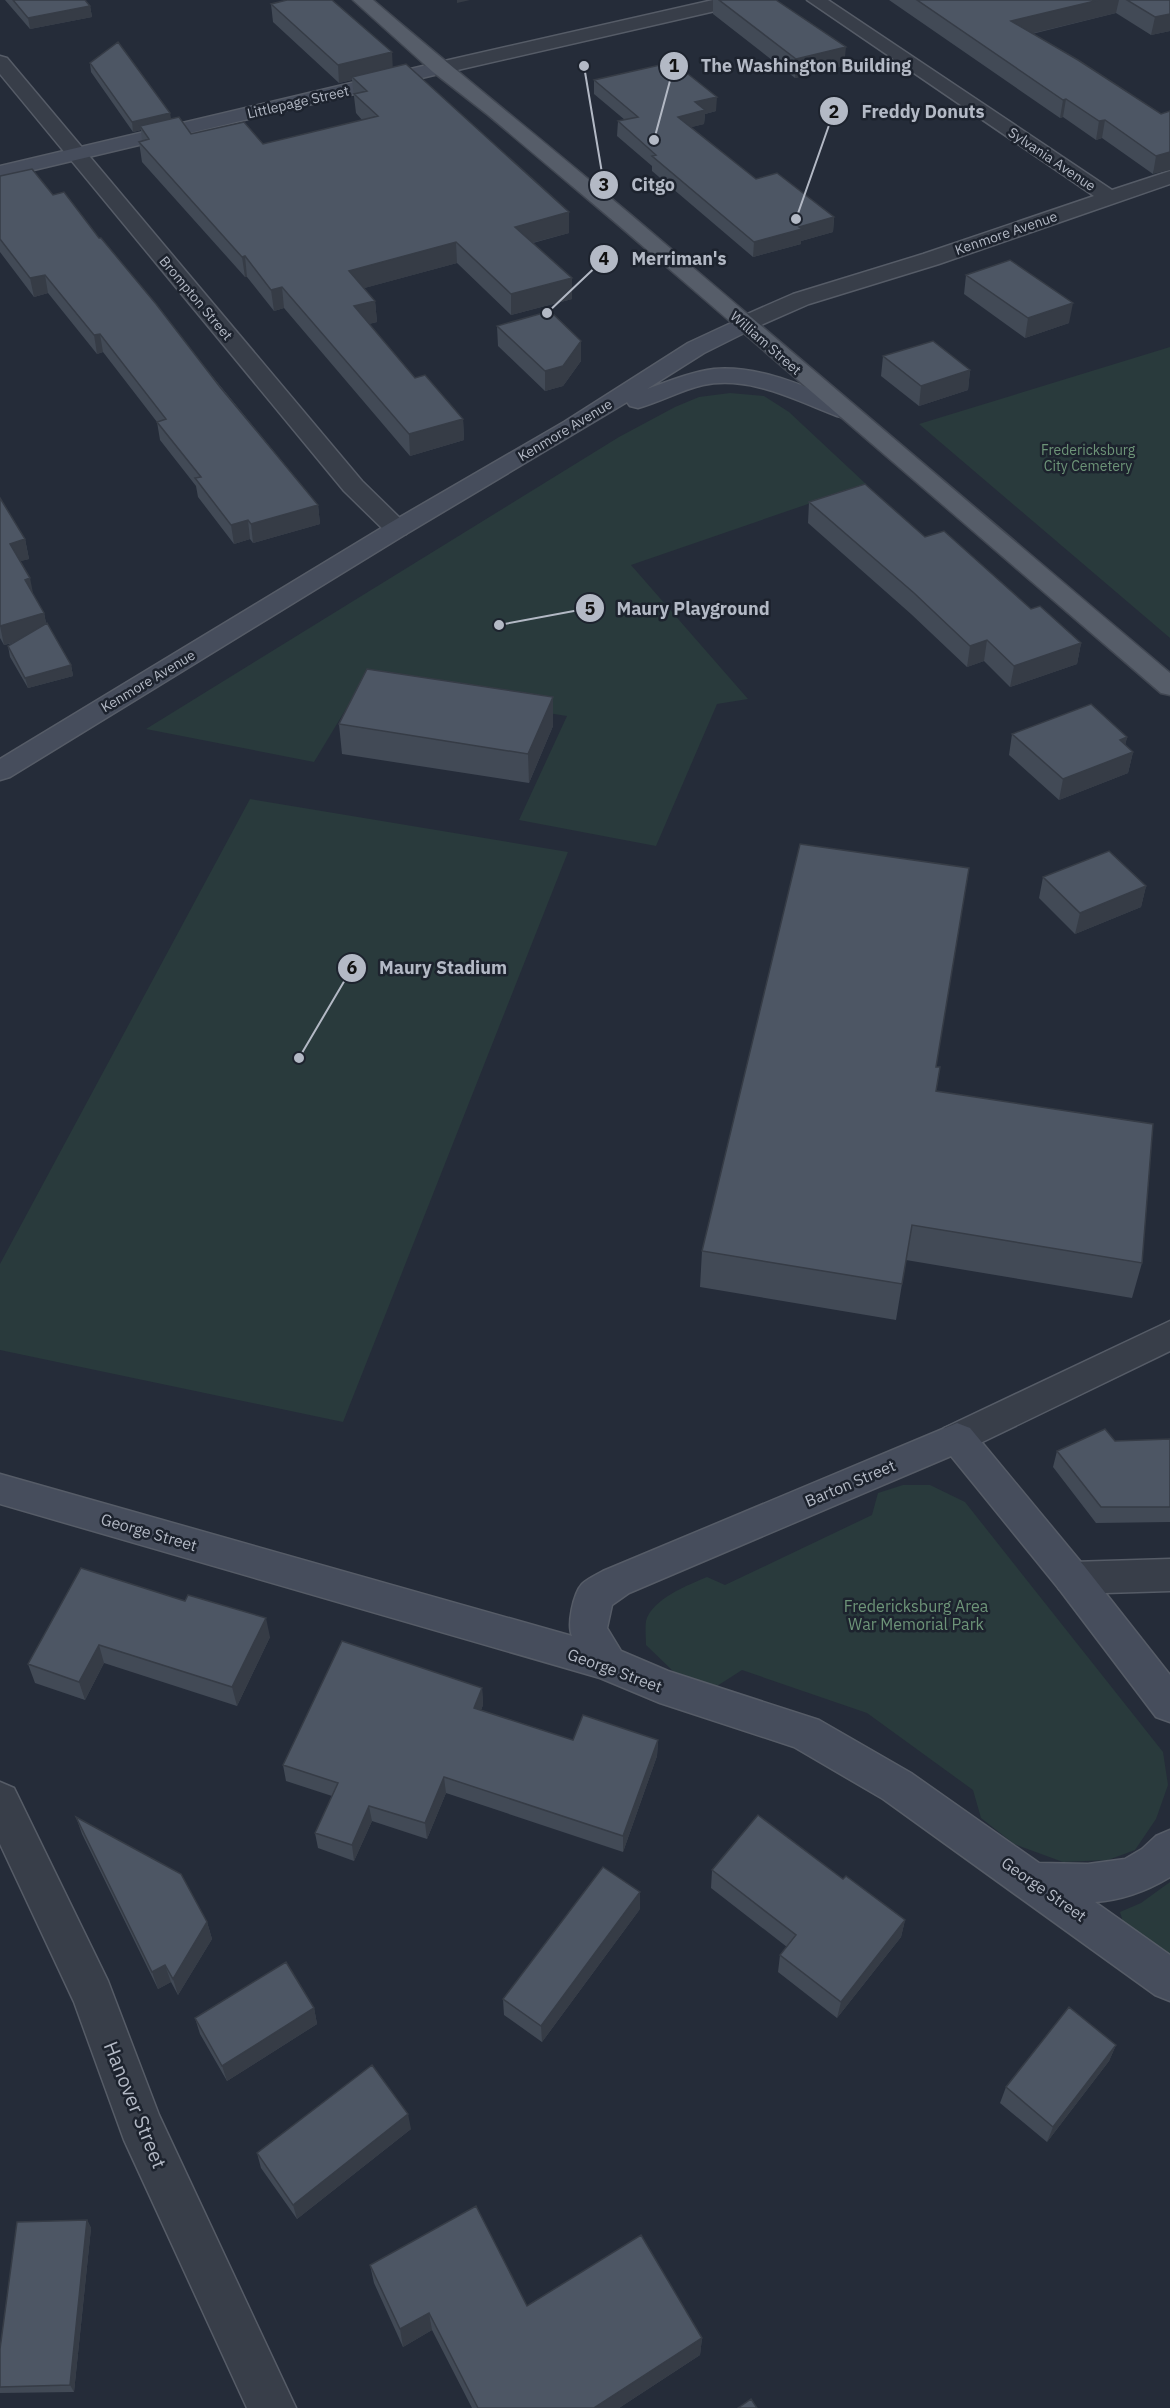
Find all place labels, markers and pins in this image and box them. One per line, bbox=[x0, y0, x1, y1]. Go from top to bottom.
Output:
callout: The Washington Building bbox=[659, 48, 923, 84]
callout: Freddy Donuts bbox=[819, 93, 996, 129]
callout: Citgo bbox=[589, 167, 687, 203]
callout: Merriman's bbox=[589, 241, 738, 277]
callout: Maury Playground bbox=[575, 590, 782, 626]
callout: Maury Stadium bbox=[337, 950, 519, 986]

